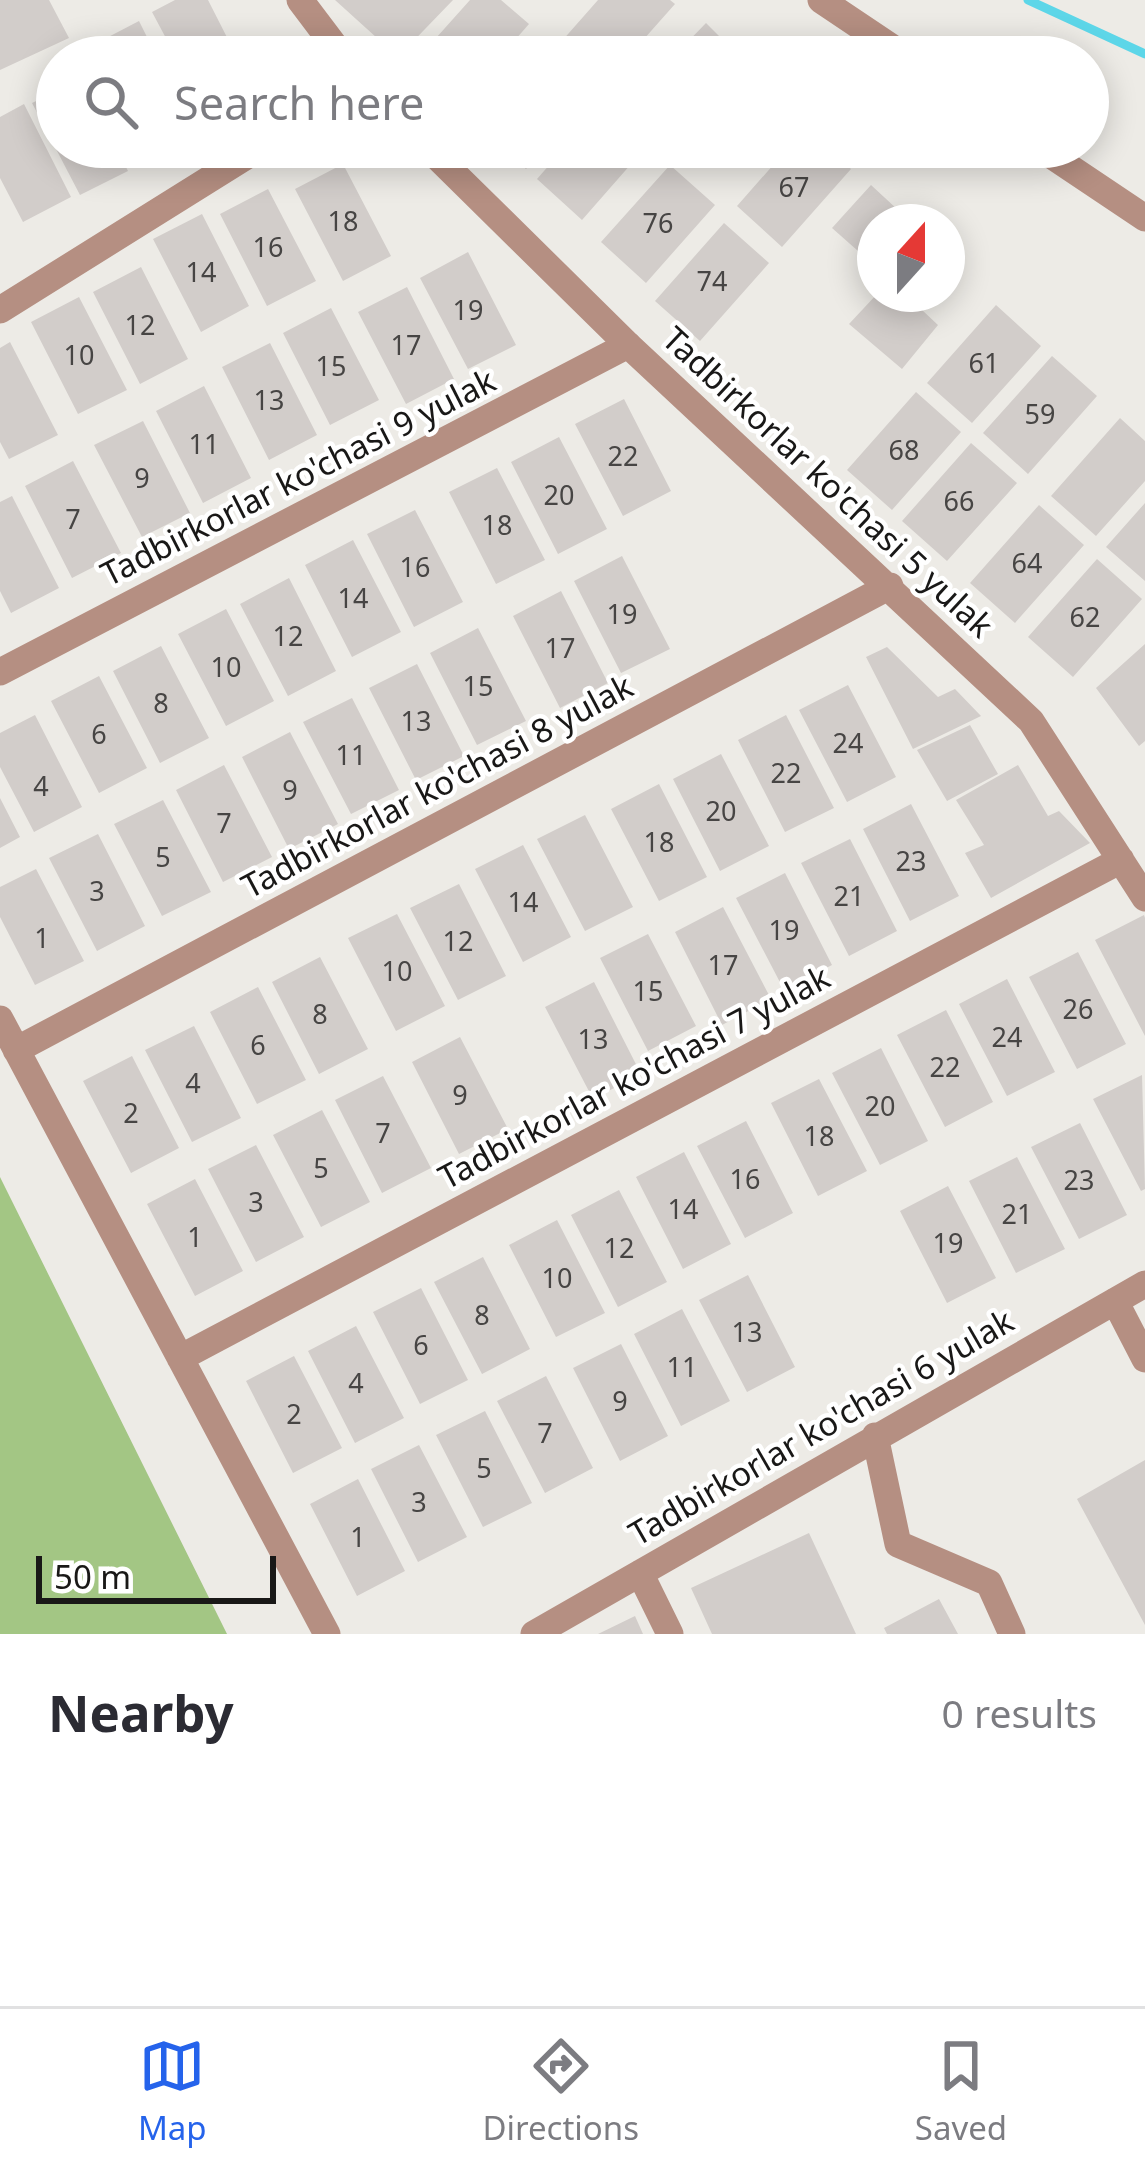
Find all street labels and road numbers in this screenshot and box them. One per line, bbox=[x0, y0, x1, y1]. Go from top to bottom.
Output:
street label: Tadbirkorlar ko'chasi 5 yulak bbox=[653, 316, 1004, 647]
street label: Tadbirkorlar ko'chasi 9 yulak bbox=[94, 360, 502, 594]
street label: Tadbirkorlar ko'chasi 8 yulak bbox=[233, 663, 641, 908]
street label: Tadbirkorlar ko'chasi 7 yulak bbox=[430, 954, 838, 1199]
street label: Tadbirkorlar ko'chasi 6 yulak bbox=[620, 1298, 1022, 1555]

